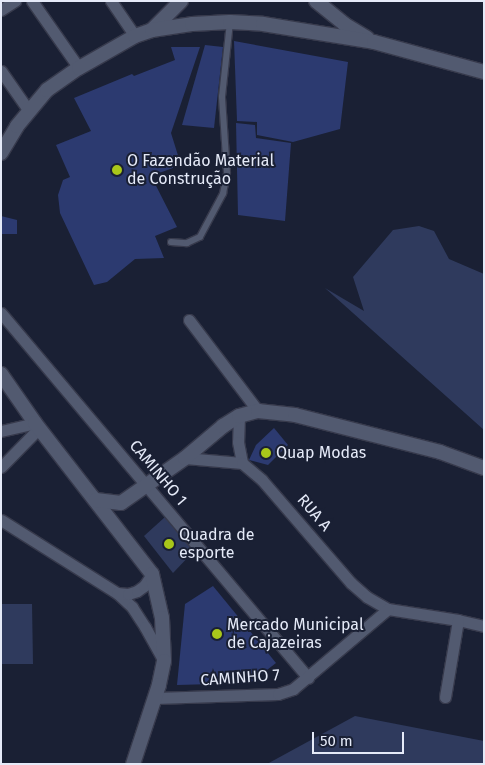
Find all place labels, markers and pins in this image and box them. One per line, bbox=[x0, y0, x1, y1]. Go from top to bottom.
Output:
place label: O Fazendão Material de Construção bbox=[127, 151, 274, 189]
marker: O Fazendão Material de Construção bbox=[111, 164, 123, 176]
place label: Quap Modas bbox=[276, 443, 366, 463]
marker: Quap Modas bbox=[260, 447, 272, 459]
place label: Quadra de esporte bbox=[179, 525, 254, 563]
marker: Quadra de esporte bbox=[163, 538, 175, 550]
place label: Mercado Municipal de Cajazeiras bbox=[227, 615, 364, 653]
marker: Mercado Municipal de Cajazeiras bbox=[211, 628, 223, 640]

